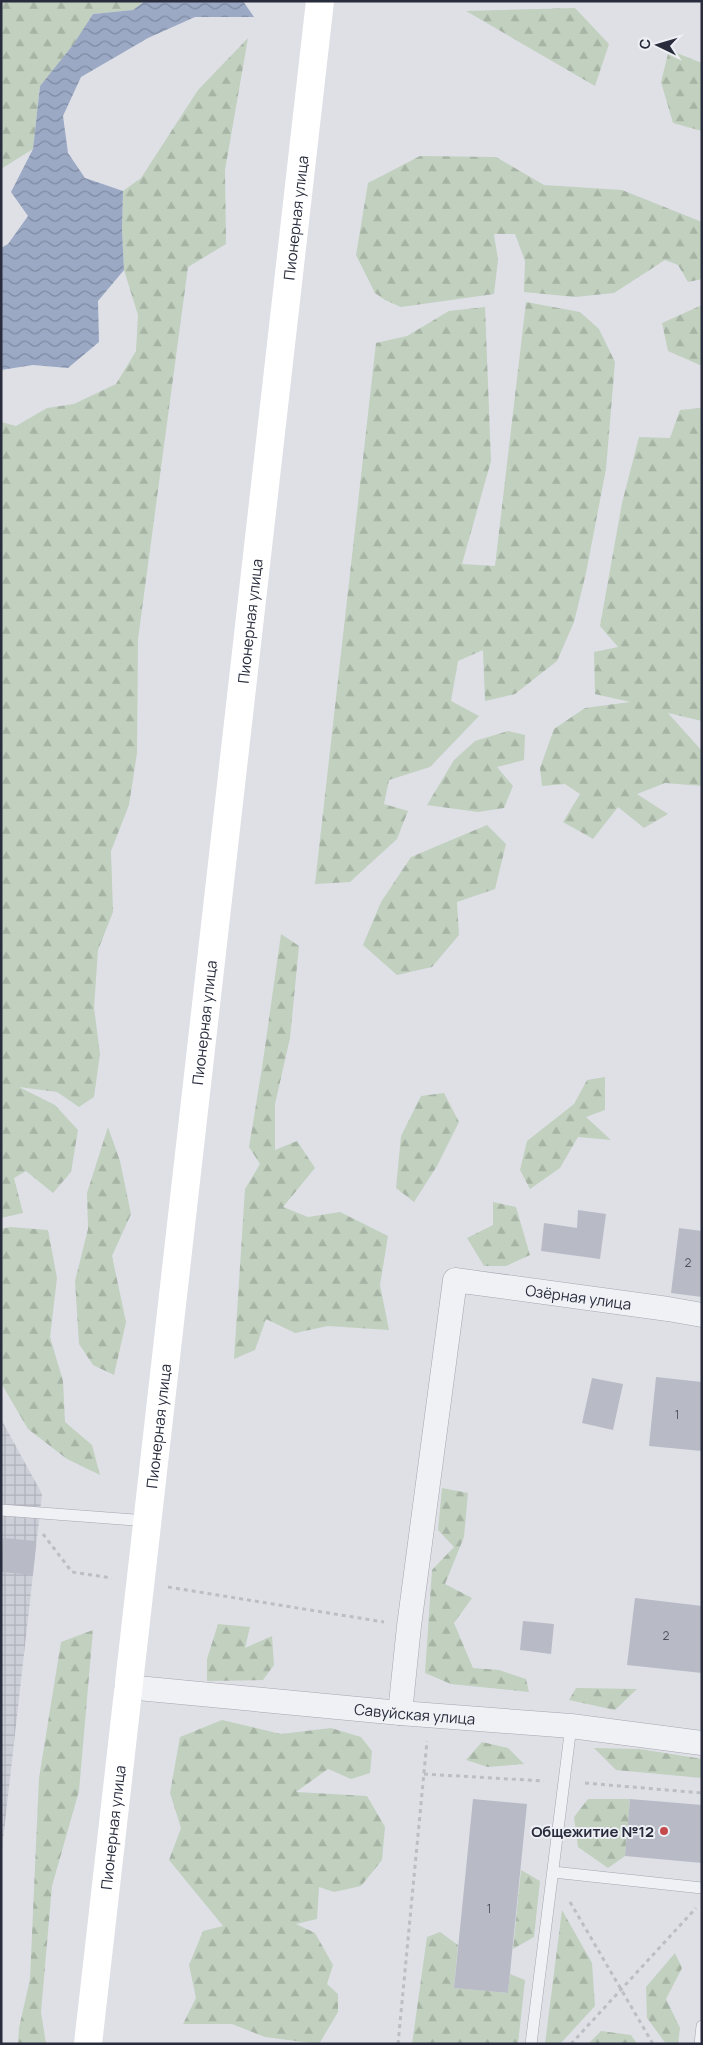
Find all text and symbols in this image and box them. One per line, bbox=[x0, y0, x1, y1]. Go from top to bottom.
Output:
north arrow bbox=[633, 20, 683, 70]
text: С bbox=[635, 38, 654, 50]
street label: Пионерная улица bbox=[278, 154, 313, 281]
street label: Пионерная улица bbox=[232, 558, 267, 685]
street label: Пионерная улица bbox=[186, 959, 221, 1086]
house number: 2 bbox=[685, 1254, 692, 1271]
street label: Озёрная улица bbox=[524, 1279, 633, 1314]
street label: Пионерная улица bbox=[141, 1363, 176, 1489]
house number: 1 bbox=[675, 1406, 679, 1423]
house number: 2 bbox=[663, 1627, 670, 1644]
street label: Савуйская улица bbox=[353, 1698, 476, 1729]
street label: Пионерная улица bbox=[95, 1764, 130, 1891]
place label: Общежитие №12 bbox=[531, 1821, 654, 1842]
marker: Общежитие №12 bbox=[658, 1825, 670, 1837]
house number: 1 bbox=[487, 1900, 491, 1917]

